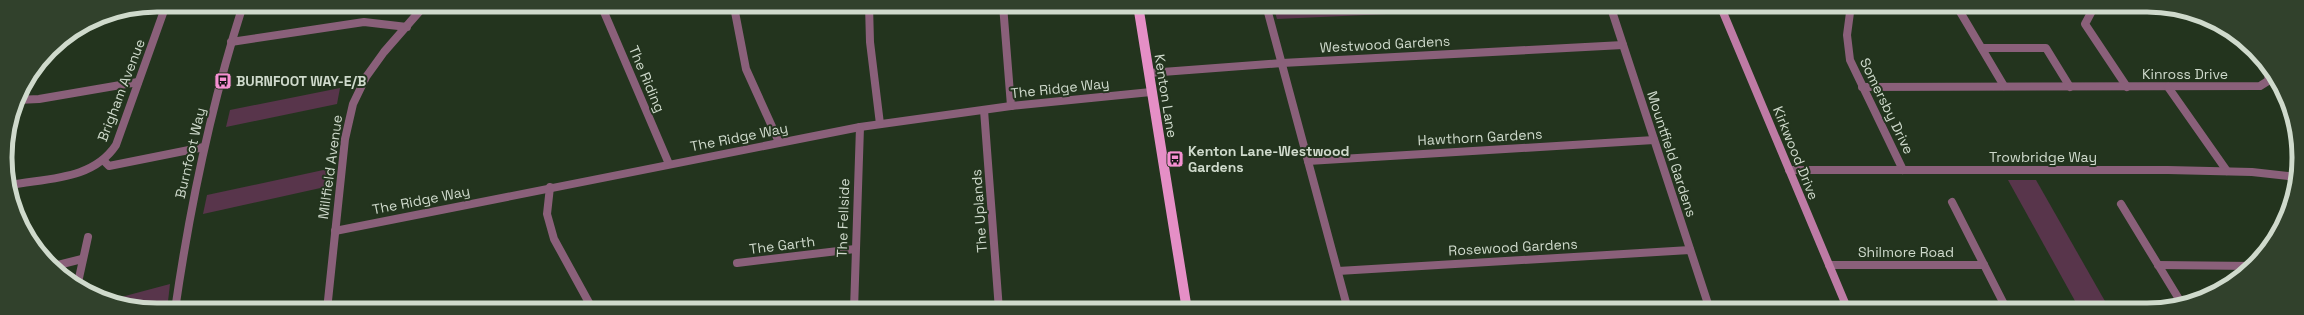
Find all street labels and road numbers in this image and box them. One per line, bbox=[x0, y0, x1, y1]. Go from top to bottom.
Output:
street label: Westwood Gardens bbox=[1319, 32, 1451, 56]
street label: Brigham Avenue bbox=[93, 36, 149, 144]
street label: The Riding bbox=[625, 43, 669, 115]
street label: Kenton Lane bbox=[1151, 53, 1181, 139]
street label: Somersby Drive bbox=[1856, 55, 1918, 157]
street label: Kinross Drive bbox=[2142, 65, 2228, 83]
street label: The Ridge Way bbox=[1010, 74, 1110, 102]
street label: Mountfield Gardens bbox=[1643, 89, 1701, 219]
street label: Kirkwood Drive bbox=[1769, 104, 1823, 202]
street label: Burnfoot Way bbox=[171, 106, 209, 200]
street label: Millfield Avenue bbox=[314, 114, 346, 220]
street label: The Ridge Way bbox=[689, 119, 789, 155]
street label: Hawthorn Gardens bbox=[1417, 125, 1543, 149]
street label: Trowbridge Way bbox=[1989, 148, 2097, 166]
street label: The Uplands bbox=[967, 169, 991, 253]
street label: The Fellside bbox=[833, 178, 853, 258]
street label: The Ridge Way bbox=[371, 182, 471, 218]
street label: The Garth bbox=[748, 232, 816, 258]
street label: Rosewood Gardens bbox=[1448, 235, 1578, 259]
street label: Shilmore Road bbox=[1858, 243, 1954, 261]

